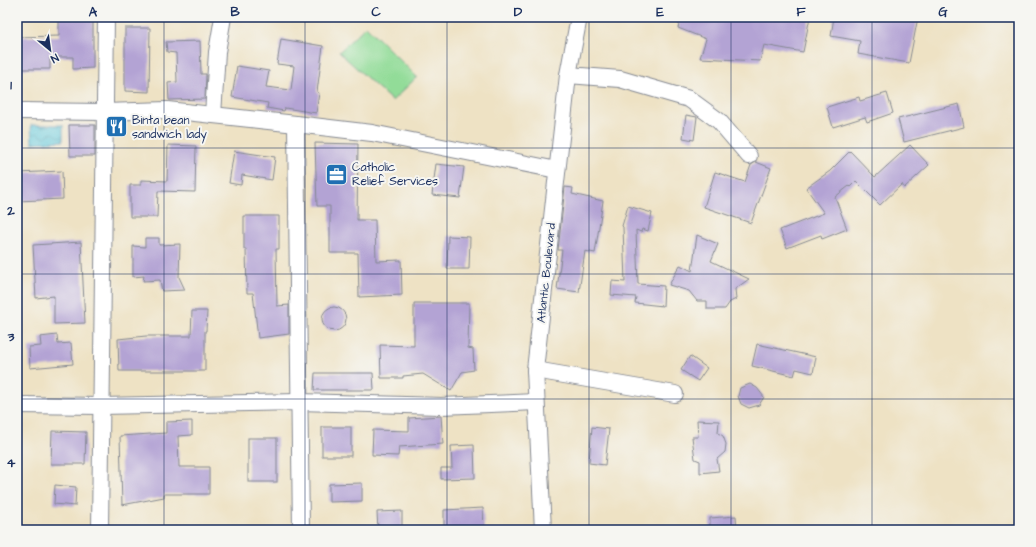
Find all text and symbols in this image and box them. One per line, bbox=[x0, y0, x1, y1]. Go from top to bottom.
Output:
text: A bbox=[89, 3, 98, 21]
text: B bbox=[230, 3, 240, 21]
text: C bbox=[371, 3, 381, 21]
text: D bbox=[514, 3, 523, 21]
text: E bbox=[656, 3, 664, 21]
text: F bbox=[796, 3, 806, 21]
text: G bbox=[938, 3, 948, 21]
north arrow bbox=[30, 30, 70, 70]
text: N bbox=[48, 50, 61, 67]
text: 1 bbox=[10, 76, 12, 94]
place label: Binta bean sandwich lady bbox=[132, 112, 207, 144]
restaurant icon: Binta bean sandwich lady bbox=[103, 114, 129, 140]
place label: Catholic Relief Services bbox=[352, 159, 438, 190]
office icon: Catholic Relief Services bbox=[324, 161, 350, 187]
text: 2 bbox=[6, 202, 15, 220]
street label: Atlantic Boulevard bbox=[533, 222, 560, 324]
text: 3 bbox=[7, 328, 15, 346]
text: 4 bbox=[7, 454, 16, 472]

